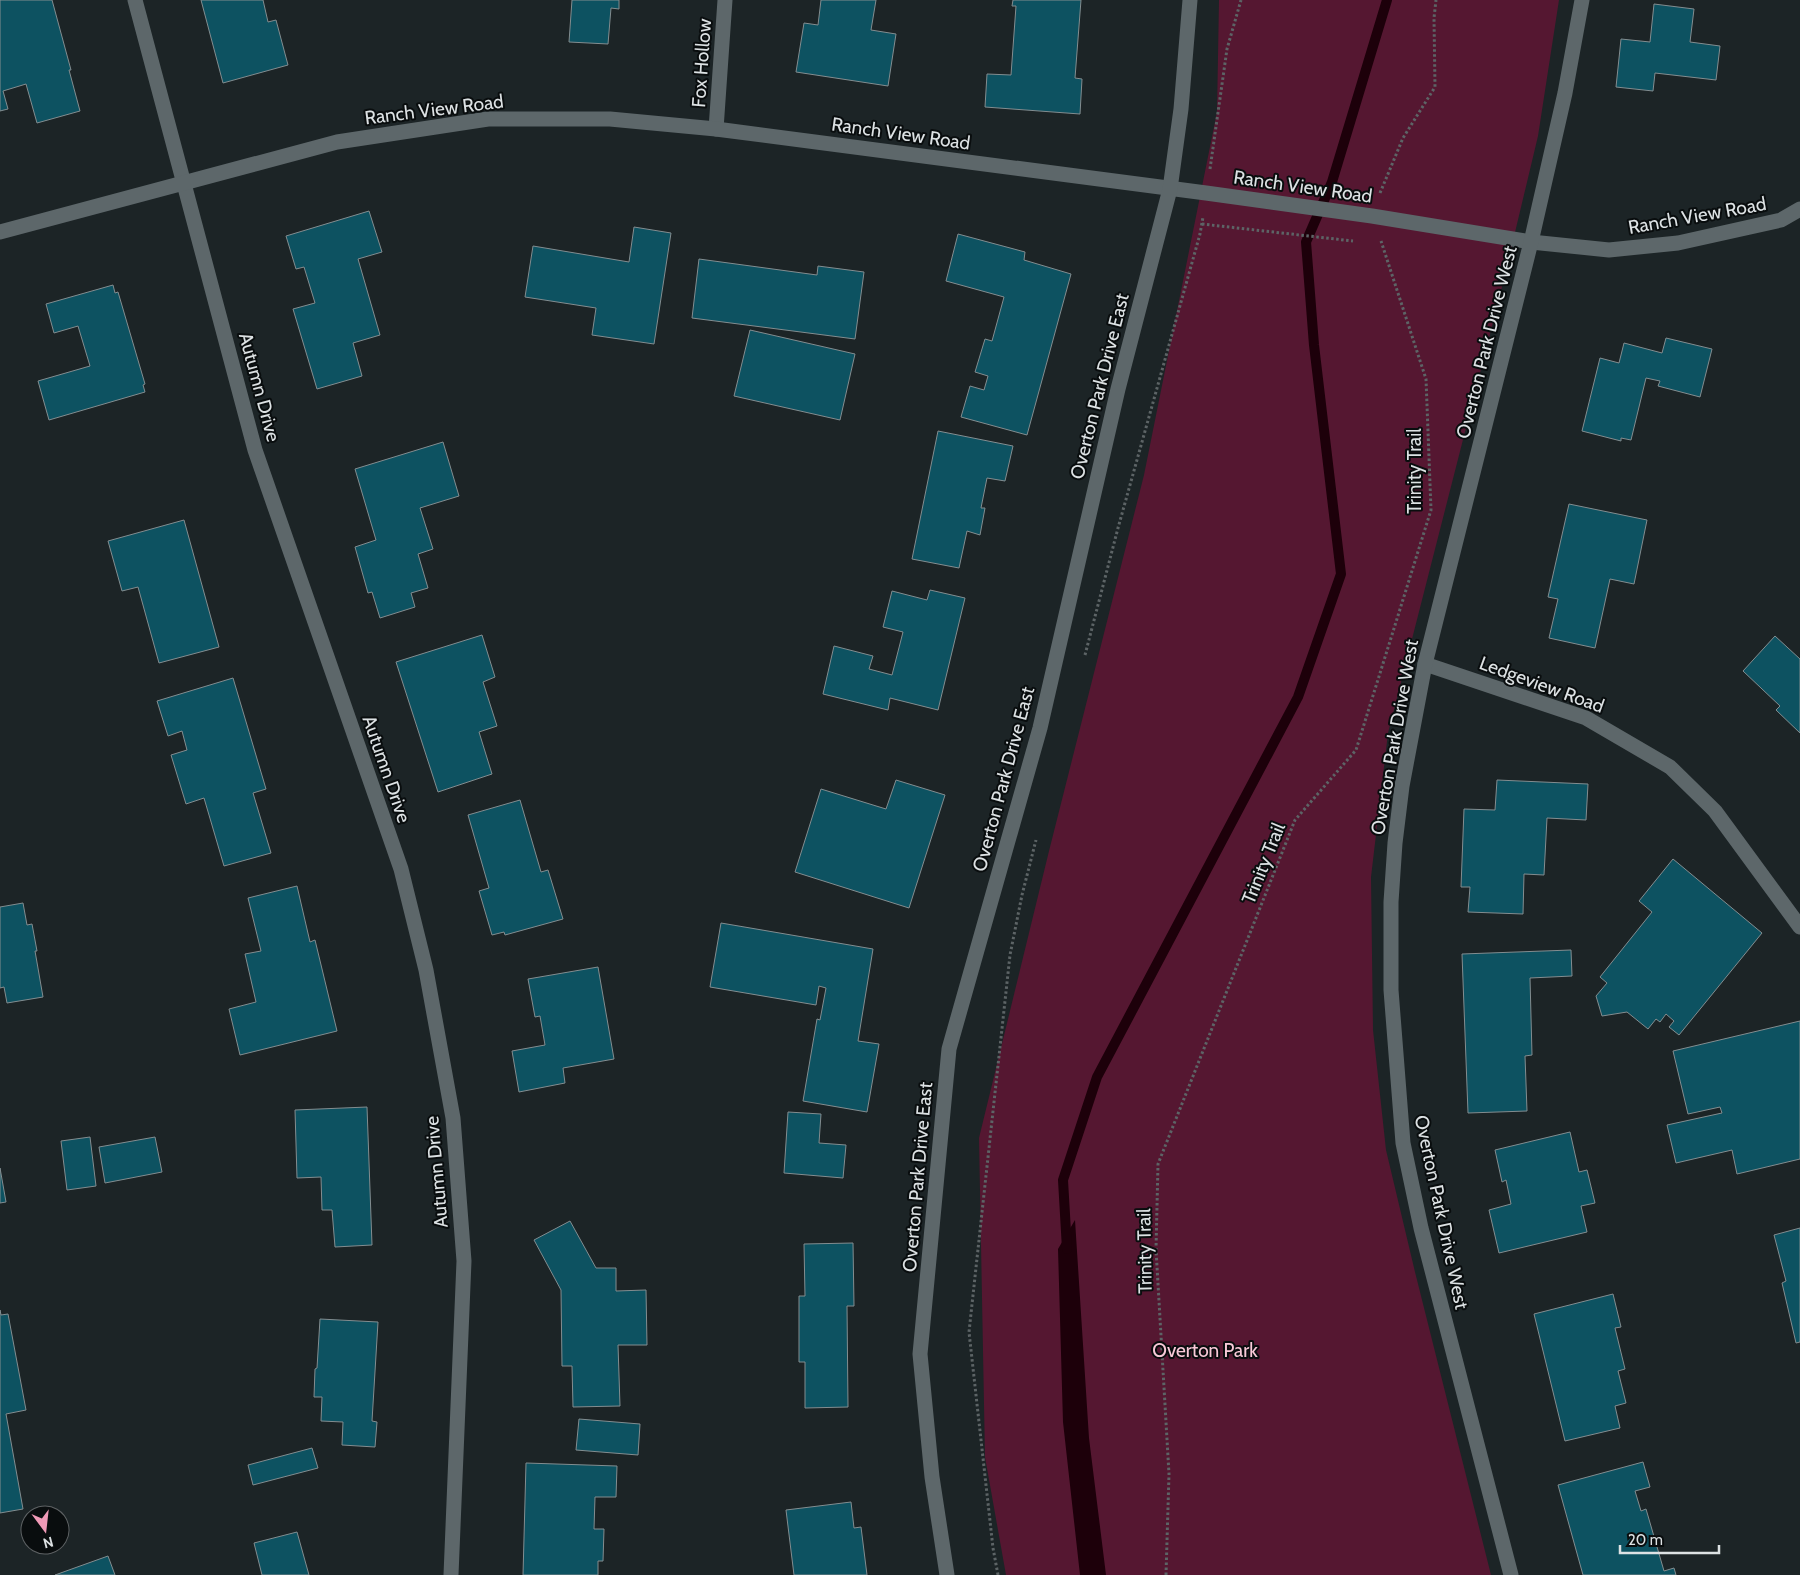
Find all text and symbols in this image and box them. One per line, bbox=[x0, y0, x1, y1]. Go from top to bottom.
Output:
street label: Fox Hollow bbox=[687, 18, 716, 108]
street label: Ranch View Road bbox=[363, 90, 505, 129]
street label: Ranch View Road bbox=[830, 112, 972, 155]
street label: Ranch View Road bbox=[1232, 165, 1374, 208]
street label: Ranch View Road bbox=[1626, 192, 1768, 239]
street label: Overton Park Drive West bbox=[1451, 243, 1522, 441]
street label: Overton Park Drive East bbox=[1065, 290, 1134, 481]
street label: Autumn Drive bbox=[234, 330, 285, 444]
street label: Trinity Trail bbox=[1403, 428, 1426, 514]
street label: Overton Park Drive West bbox=[1366, 637, 1423, 837]
street label: Ledgeview Road bbox=[1476, 651, 1607, 718]
street label: Overton Park Drive East bbox=[968, 684, 1039, 874]
street label: Autumn Drive bbox=[357, 712, 416, 826]
street label: Trinity Trail bbox=[1237, 819, 1290, 907]
street label: Overton Park Drive East bbox=[898, 1081, 937, 1273]
street label: Overton Park Drive West bbox=[1410, 1113, 1473, 1312]
street label: Autumn Drive bbox=[420, 1115, 453, 1229]
street label: Trinity Trail bbox=[1132, 1208, 1157, 1294]
park label: Overton Park bbox=[1152, 1339, 1258, 1362]
north arrow bbox=[20, 1505, 70, 1555]
scale bar bbox=[1620, 1522, 1719, 1554]
text: 20 m bbox=[1628, 1531, 1663, 1549]
text: N bbox=[41, 1533, 55, 1553]

